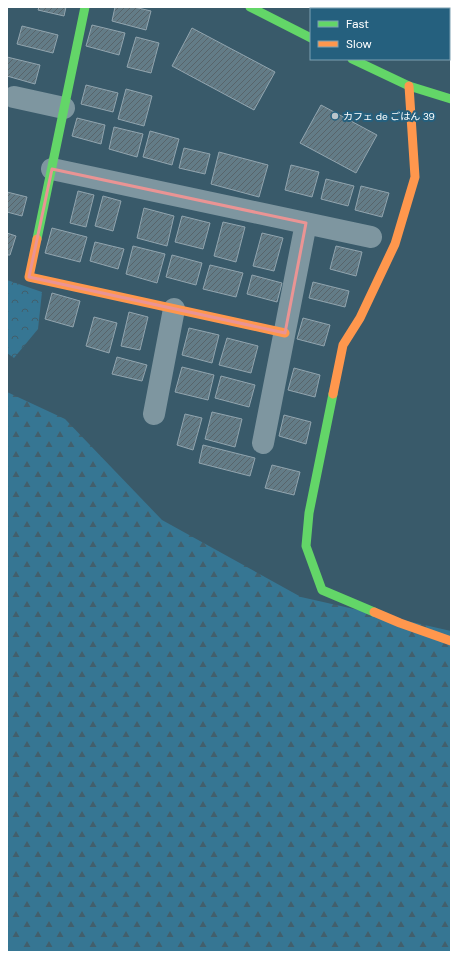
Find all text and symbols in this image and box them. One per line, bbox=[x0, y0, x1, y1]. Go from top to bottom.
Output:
legend bbox=[310, 8, 450, 60]
text: Fast bbox=[346, 16, 369, 32]
text: Slow bbox=[346, 36, 372, 52]
place label: カフェ de ごはん 39 bbox=[343, 110, 435, 123]
marker: カフェ de ごはん 39 bbox=[330, 111, 340, 121]

